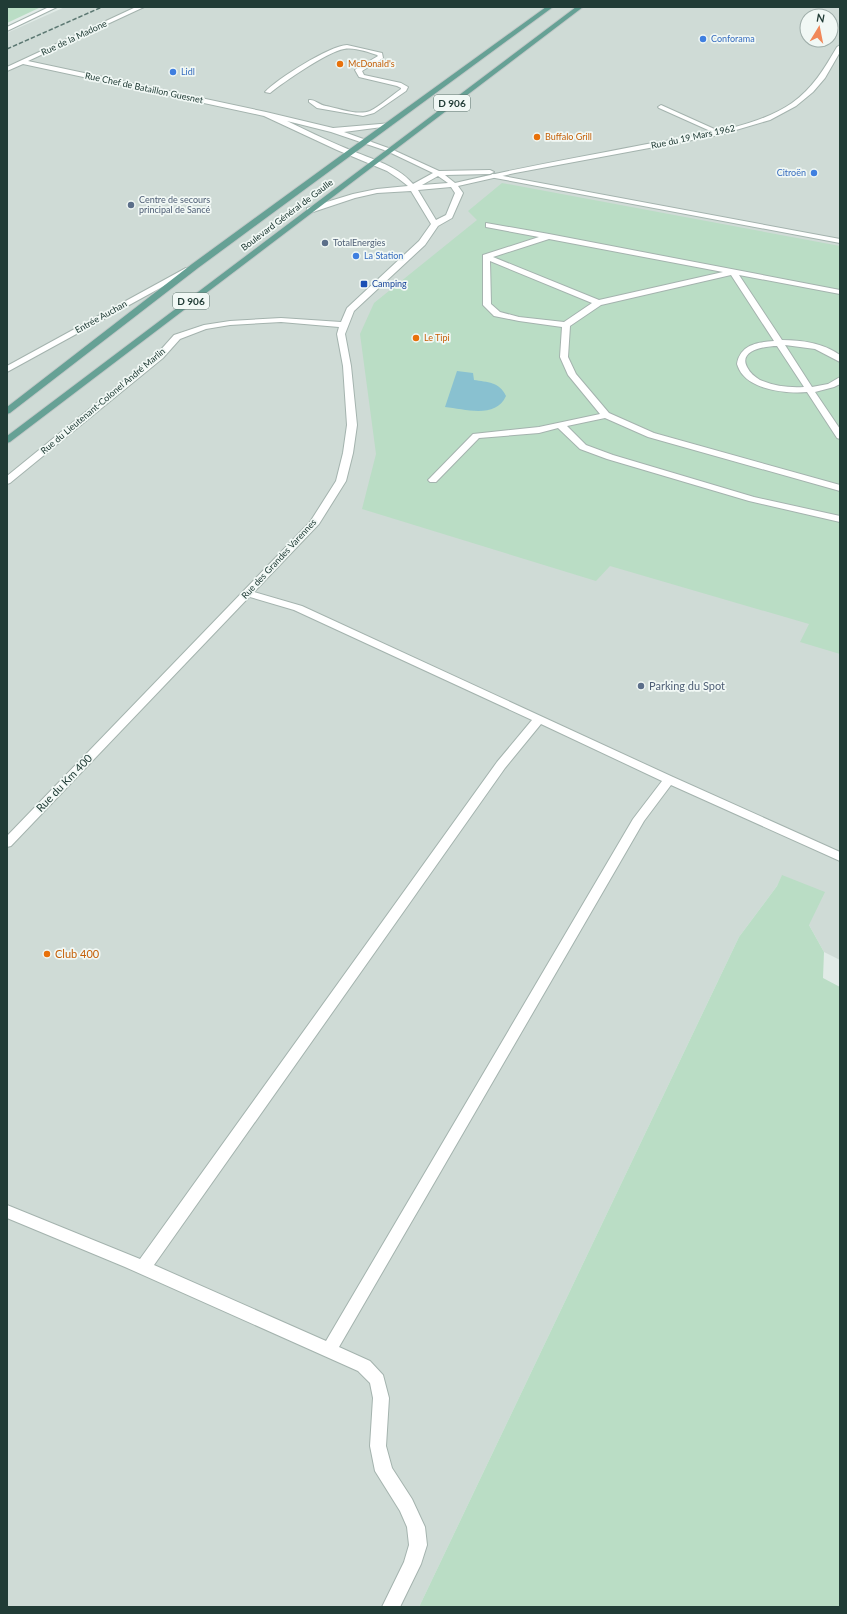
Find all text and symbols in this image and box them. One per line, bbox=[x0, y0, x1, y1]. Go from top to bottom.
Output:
north arrow bbox=[799, 8, 839, 48]
text: N bbox=[816, 11, 826, 25]
street label: Rue de la Madone bbox=[39, 17, 109, 58]
place label: Conforama bbox=[711, 33, 755, 44]
marker: Conforama bbox=[698, 34, 708, 44]
place label: McDonald's bbox=[348, 58, 395, 69]
marker: McDonald's bbox=[335, 59, 345, 69]
place label: Lidl bbox=[181, 66, 195, 77]
marker: Lidl bbox=[168, 67, 178, 77]
street label: Rue Chef de Bataillon Guesnet bbox=[84, 70, 205, 106]
road number: D 906 bbox=[434, 95, 470, 111]
street label: Rue du 19 Mars 1962 bbox=[650, 122, 736, 151]
place label: Buffalo Grill bbox=[545, 131, 592, 142]
marker: Buffalo Grill bbox=[532, 132, 542, 142]
place label: Citroën bbox=[777, 167, 806, 178]
marker: Citroën bbox=[809, 168, 819, 178]
street label: Boulevard Général de Gaulle bbox=[239, 176, 335, 253]
place label: Centre de secours principal de Sancé bbox=[139, 194, 211, 215]
marker: Centre de secours principal de Sancé bbox=[126, 200, 136, 210]
place label: TotalEnergies bbox=[333, 237, 386, 248]
marker: TotalEnergies bbox=[320, 238, 330, 248]
place label: La Station bbox=[364, 250, 403, 261]
marker: La Station bbox=[351, 251, 361, 261]
place label: Camping bbox=[372, 278, 407, 289]
marker: Camping bbox=[359, 279, 369, 289]
road number: D 906 bbox=[173, 293, 209, 309]
street label: Entrée Auchan bbox=[73, 298, 129, 335]
place label: Le Tipi bbox=[424, 332, 450, 343]
marker: Le Tipi bbox=[411, 333, 421, 343]
street label: Rue du Lieutenant-Colonel André Marlin bbox=[38, 345, 167, 456]
street label: Rue des Grandes Varennes bbox=[239, 517, 318, 601]
place label: Parking du Spot bbox=[649, 679, 725, 692]
marker: Parking du Spot bbox=[636, 681, 646, 691]
street label: Rue du Km 400 bbox=[33, 751, 95, 814]
place label: Club 400 bbox=[55, 947, 100, 960]
marker: Club 400 bbox=[42, 949, 52, 959]

